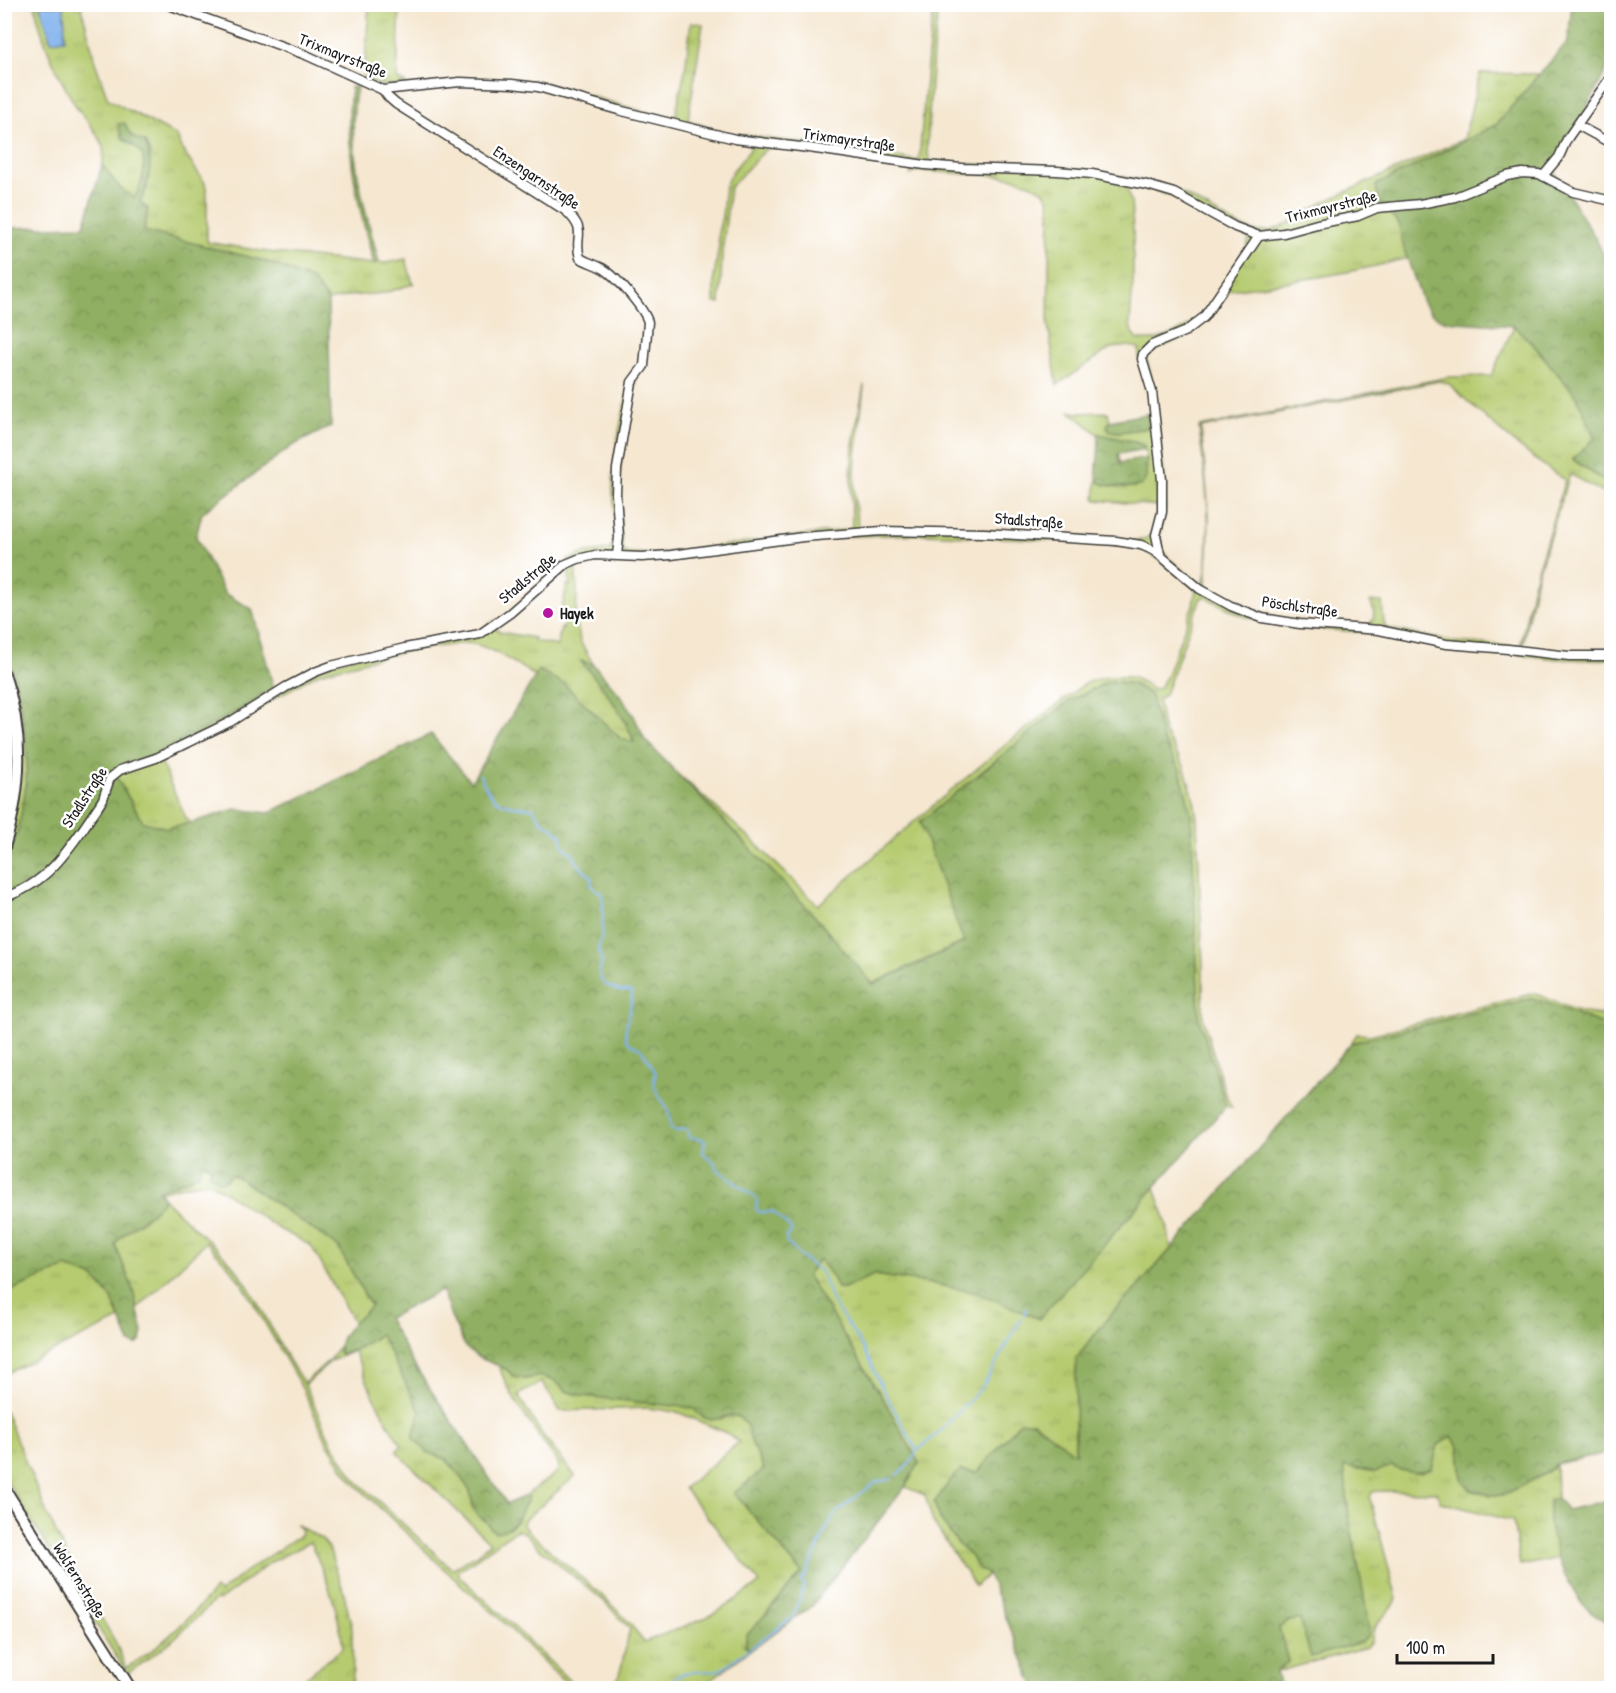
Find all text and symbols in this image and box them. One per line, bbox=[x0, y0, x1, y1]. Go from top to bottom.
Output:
street label: Trixmayrstraße bbox=[296, 27, 391, 83]
street label: Trixmayrstraße bbox=[801, 122, 897, 156]
street label: Enzengarnstraße bbox=[489, 140, 585, 215]
street label: Trixmayrstraße bbox=[1283, 184, 1380, 228]
street label: Stadlstraße bbox=[994, 507, 1065, 533]
street label: Stadlstraße bbox=[494, 547, 561, 608]
street label: Pöschlstraße bbox=[1261, 590, 1340, 622]
place label: Hayek bbox=[560, 602, 594, 625]
marker: Hayek bbox=[541, 606, 555, 620]
street label: Stadlstraße bbox=[56, 762, 112, 832]
street label: Wolfernstraße bbox=[48, 1538, 112, 1622]
scale bar bbox=[1397, 1627, 1493, 1665]
text: 100 m bbox=[1406, 1635, 1445, 1660]

